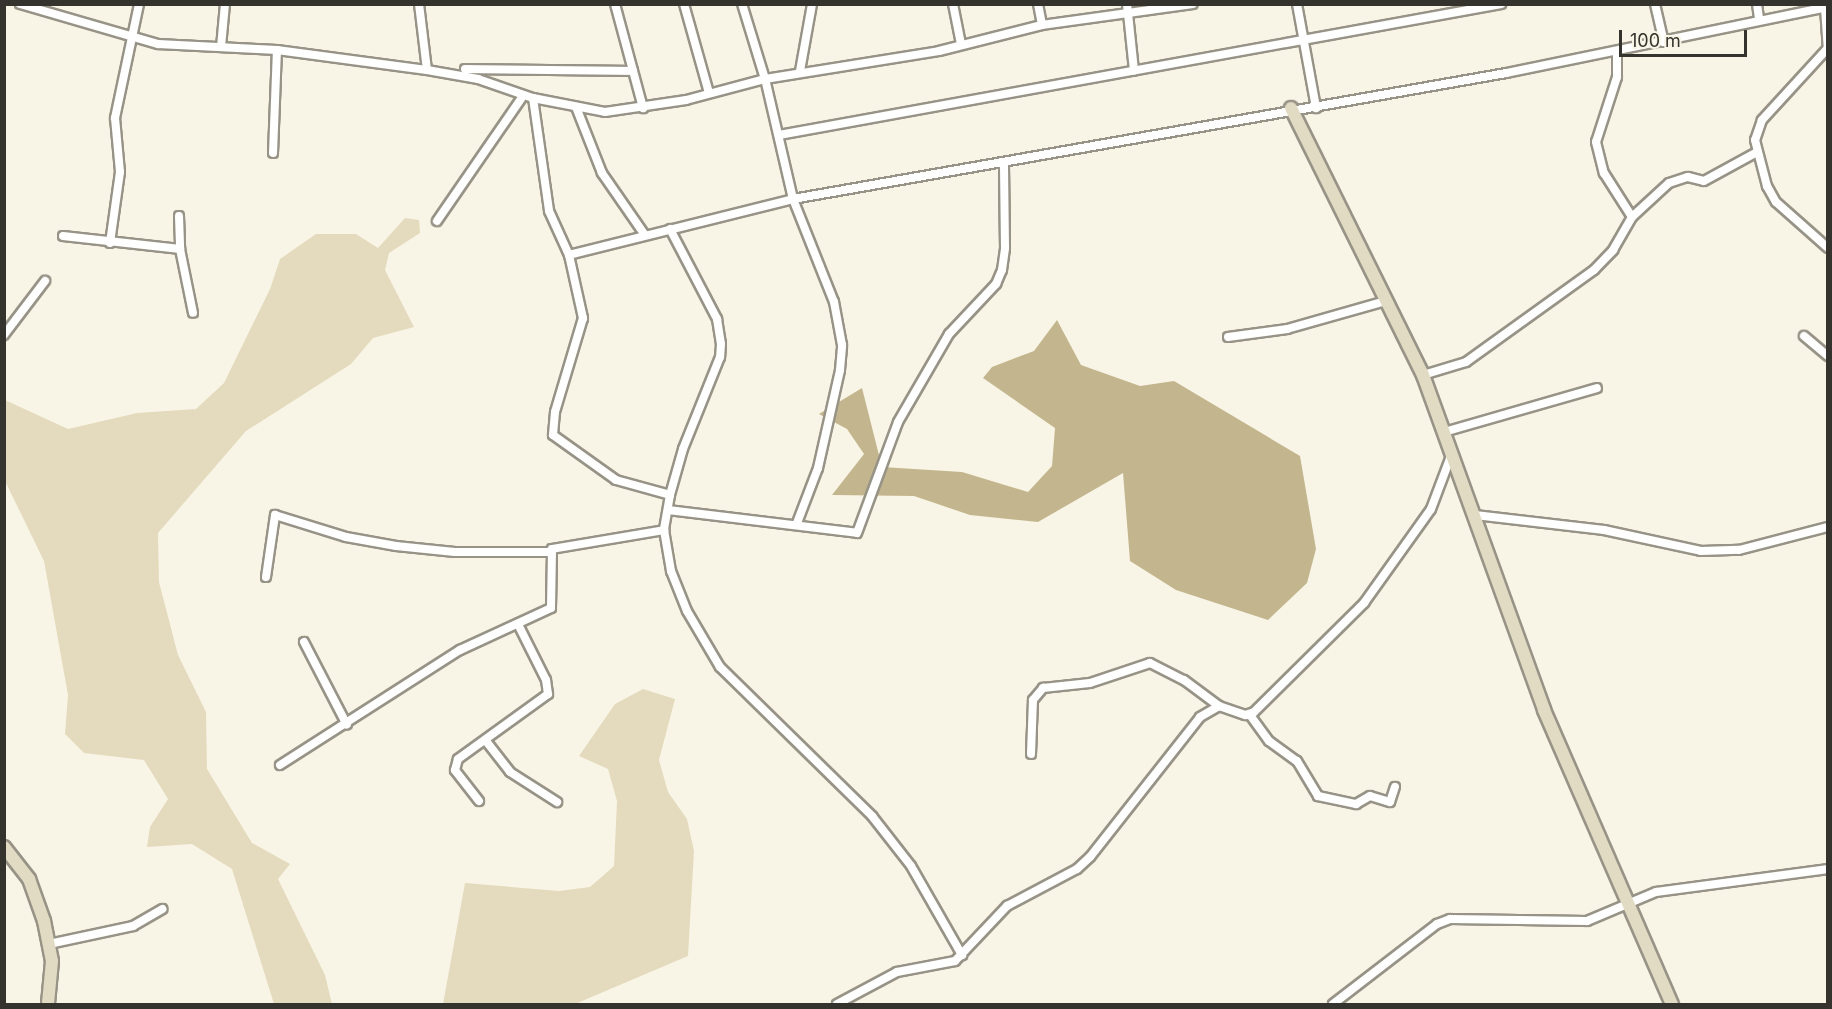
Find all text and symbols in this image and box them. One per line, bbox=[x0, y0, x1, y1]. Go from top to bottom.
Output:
scale bar bbox=[1622, 18, 1750, 56]
text: 100 m bbox=[1630, 30, 1681, 51]

